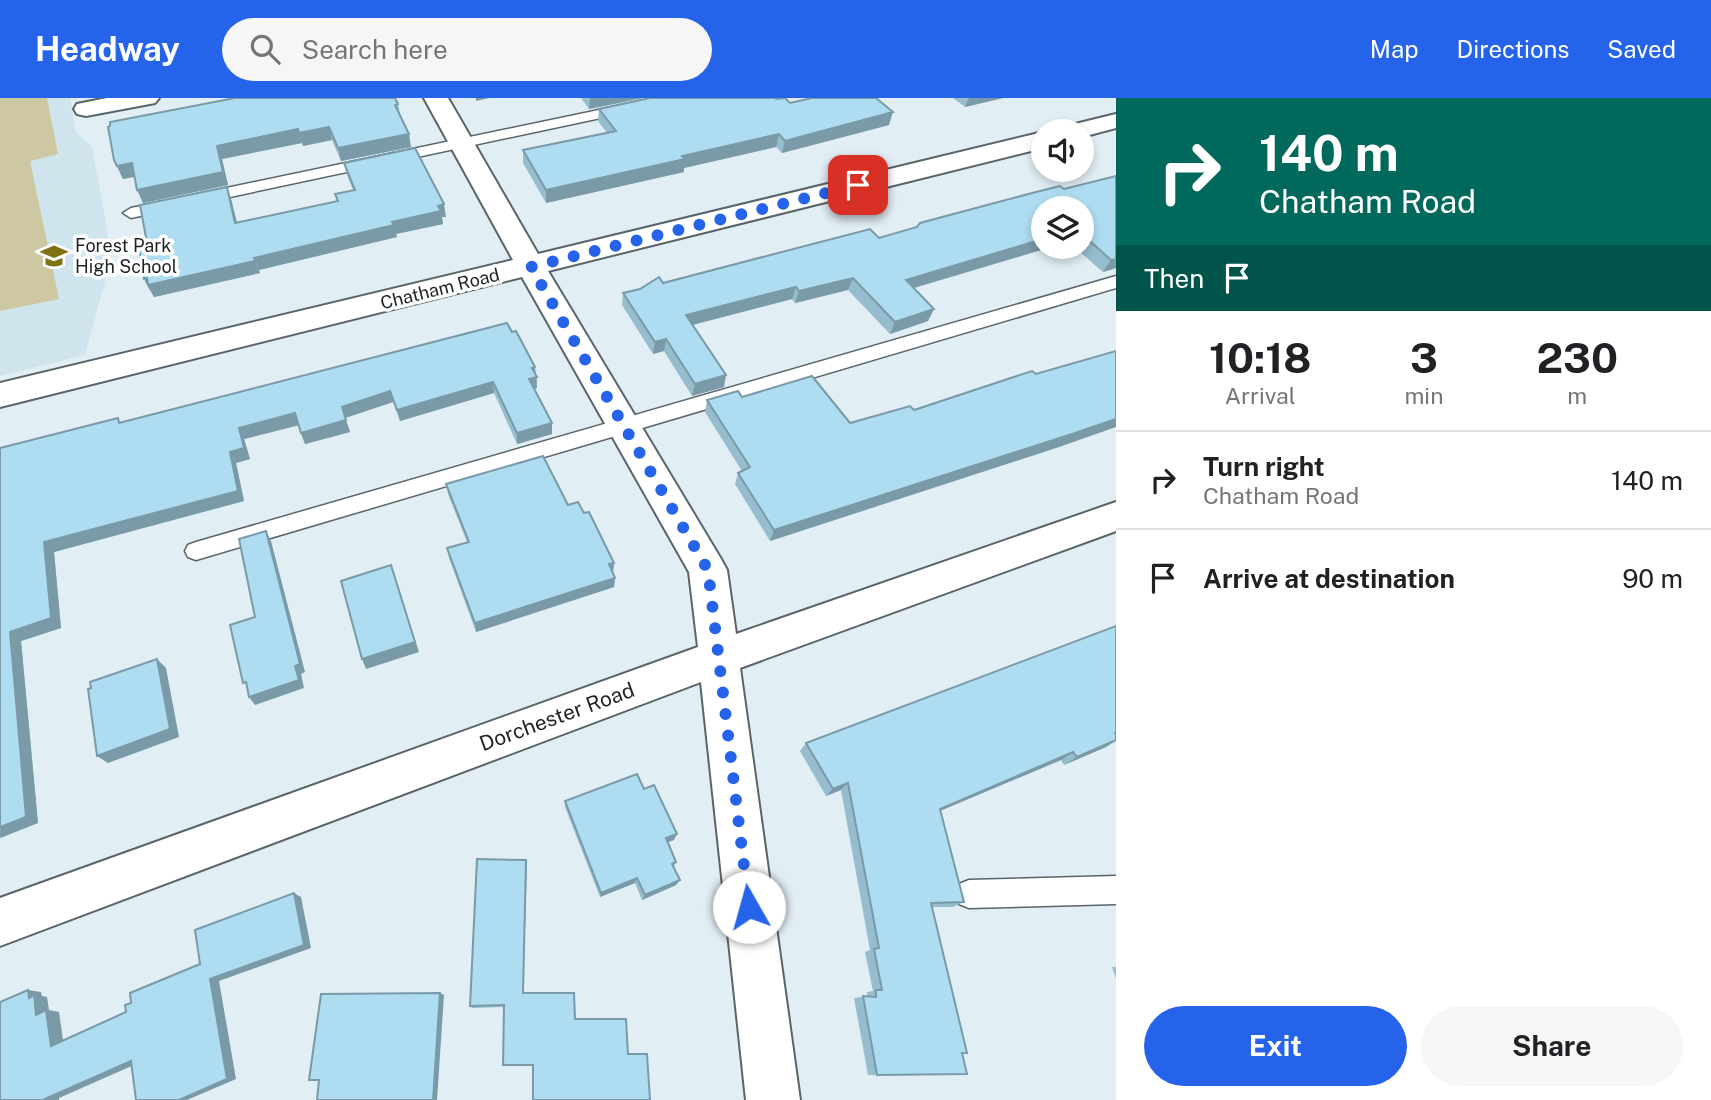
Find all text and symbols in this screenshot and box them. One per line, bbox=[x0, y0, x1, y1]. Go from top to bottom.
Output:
search box bbox=[222, 18, 712, 81]
text: Headway bbox=[35, 30, 180, 68]
icon: search bbox=[246, 30, 284, 68]
text: Search here bbox=[302, 34, 448, 65]
text: Map bbox=[1370, 35, 1419, 63]
text: Directions bbox=[1457, 35, 1569, 63]
text: Saved bbox=[1607, 35, 1676, 63]
map controls bbox=[1031, 119, 1094, 259]
button: sound bbox=[1031, 119, 1094, 182]
text: 140 m bbox=[1259, 124, 1399, 182]
icon: right bbox=[1144, 126, 1235, 217]
pin bbox=[828, 155, 888, 215]
icon: arrive bbox=[839, 166, 877, 204]
text: Chatham Road bbox=[1259, 183, 1476, 220]
button: layers bbox=[1031, 196, 1094, 259]
place label: Forest Park High School bbox=[75, 235, 177, 277]
school or university icon: Forest Park High School bbox=[39, 241, 69, 271]
icon: arrive bbox=[1218, 259, 1256, 297]
text: Then bbox=[1144, 263, 1204, 294]
street label: Chatham Road bbox=[378, 264, 502, 313]
text: 10:18 bbox=[1209, 333, 1312, 382]
text: 3 bbox=[1410, 333, 1438, 382]
text: 230 bbox=[1536, 333, 1618, 382]
text: Arrival bbox=[1225, 382, 1296, 409]
text: min bbox=[1404, 382, 1443, 409]
text: m bbox=[1567, 382, 1587, 409]
text: Turn right bbox=[1203, 451, 1325, 482]
icon: right bbox=[1144, 461, 1182, 499]
text: 140 m bbox=[1611, 465, 1683, 496]
text: Chatham Road bbox=[1203, 482, 1359, 509]
icon: arrive bbox=[1144, 559, 1182, 597]
text: Arrive at destination bbox=[1203, 563, 1455, 594]
text: 90 m bbox=[1622, 563, 1683, 594]
street label: Dorchester Road bbox=[476, 677, 638, 756]
position arrow bbox=[712, 870, 786, 944]
button: Exit bbox=[1144, 1006, 1407, 1086]
button: Share bbox=[1421, 1006, 1683, 1086]

